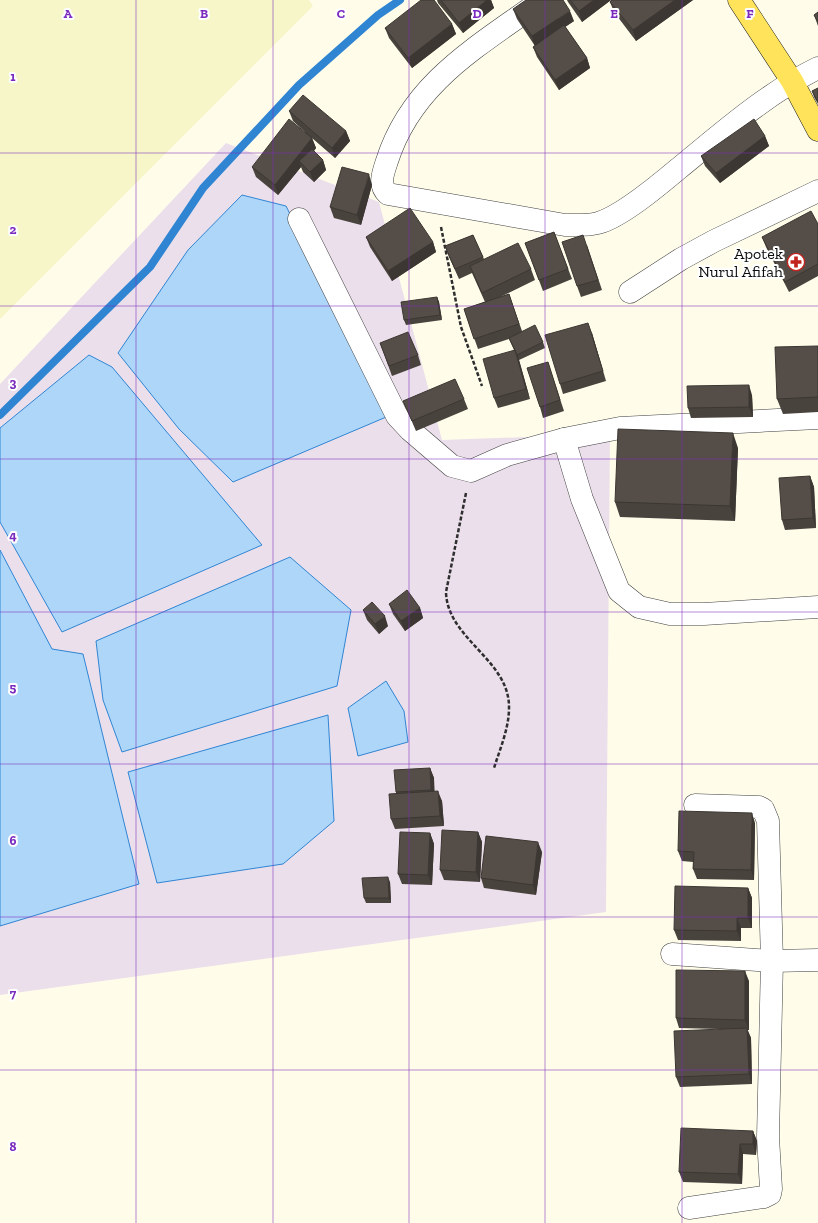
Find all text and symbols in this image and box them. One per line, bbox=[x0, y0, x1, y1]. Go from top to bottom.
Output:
text: A bbox=[64, 6, 73, 21]
text: B bbox=[200, 6, 208, 21]
text: C bbox=[337, 6, 345, 21]
text: D bbox=[472, 6, 482, 21]
text: E bbox=[610, 6, 618, 21]
text: F bbox=[746, 6, 754, 21]
text: 1 bbox=[10, 69, 16, 84]
text: 2 bbox=[10, 222, 17, 237]
place label: Apotek Nurul Afifah bbox=[698, 244, 784, 281]
pharmacy icon: Apotek Nurul Afifah bbox=[786, 252, 806, 272]
text: 3 bbox=[10, 375, 17, 390]
text: 4 bbox=[9, 528, 17, 543]
text: 5 bbox=[10, 680, 17, 695]
text: 6 bbox=[10, 833, 17, 848]
text: 7 bbox=[10, 986, 17, 1001]
text: 8 bbox=[9, 1139, 17, 1154]

